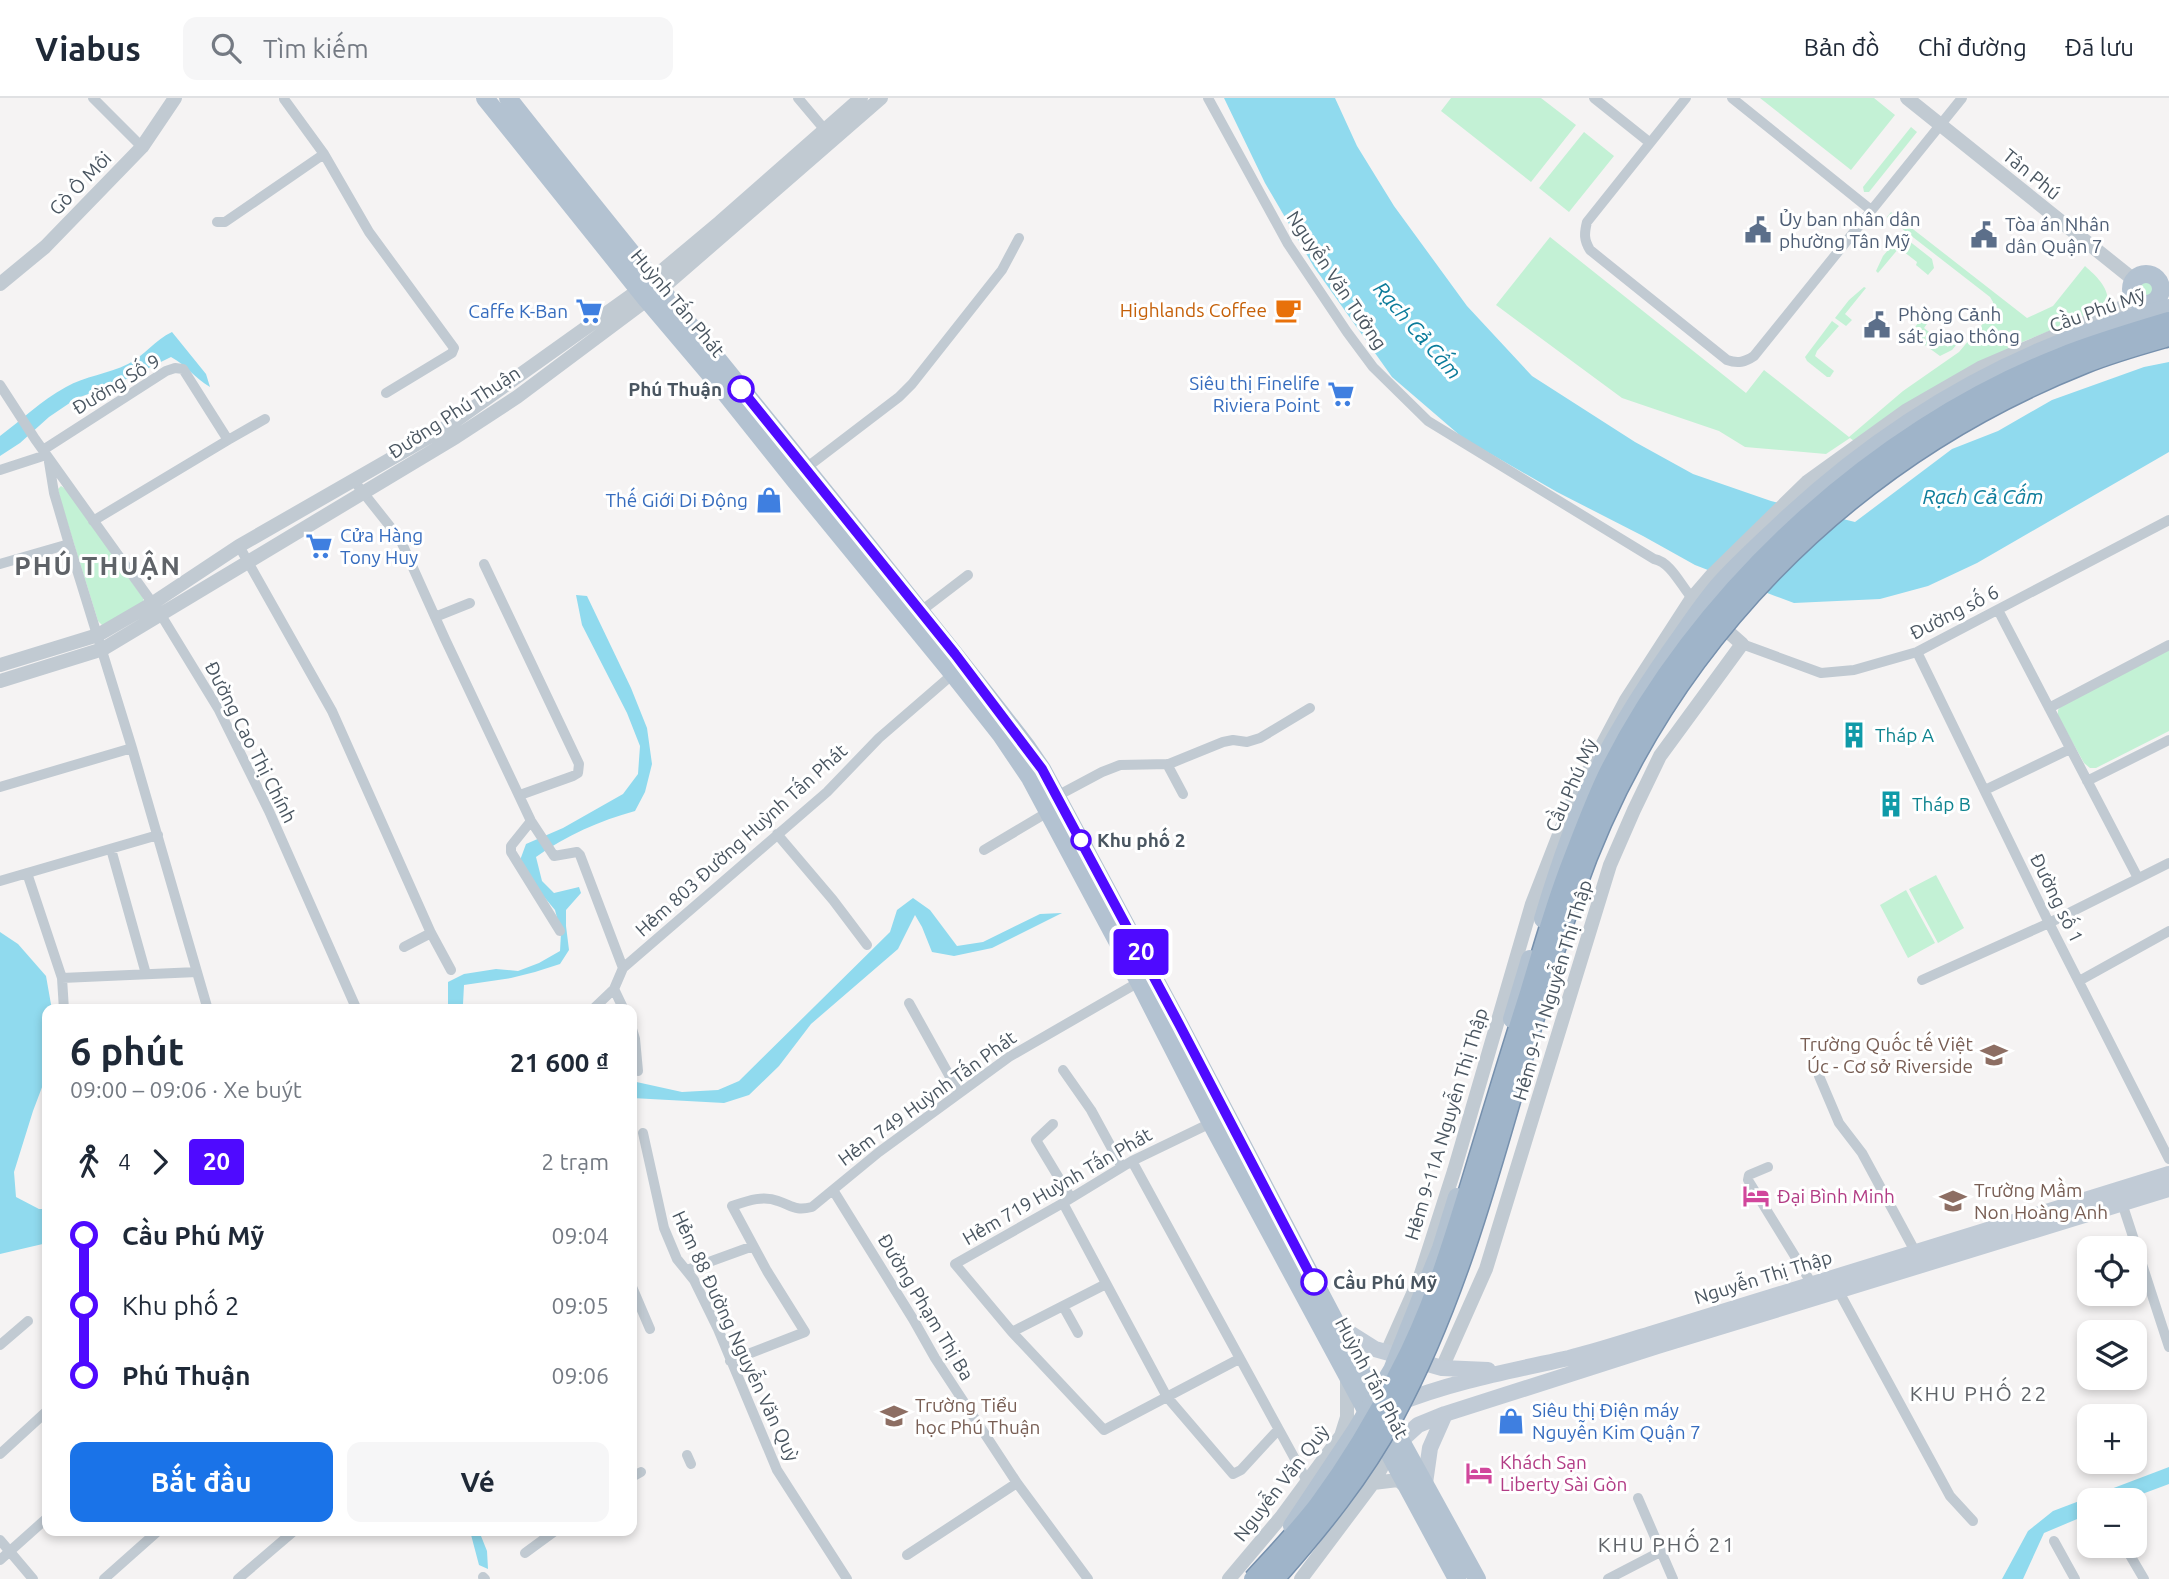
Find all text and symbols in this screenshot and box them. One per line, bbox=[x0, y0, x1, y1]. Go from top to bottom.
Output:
search box bbox=[183, 17, 673, 80]
icon: search bbox=[207, 29, 245, 67]
text: Viabus bbox=[35, 30, 141, 67]
text: Tìm kiếm bbox=[263, 34, 369, 63]
text: Bản đồ bbox=[1804, 34, 1880, 61]
text: Chỉ đường bbox=[1918, 34, 2027, 61]
text: Đã lưu bbox=[2065, 34, 2134, 61]
street label: Tân Phú bbox=[1999, 144, 2065, 204]
street label: Gò Ô Môi bbox=[45, 147, 115, 219]
street label: Nguyễn Văn Tưởng bbox=[1283, 206, 1393, 353]
place label: Ủy ban nhân dân phường Tân Mỹ bbox=[1779, 208, 1921, 252]
place label: Tòa án Nhân dân Quận 7 bbox=[2005, 213, 2110, 257]
public building icon: Ủy ban nhân dân phường Tân Mỹ bbox=[1743, 215, 1773, 245]
public building icon: Tòa án Nhân dân Quận 7 bbox=[1969, 220, 1999, 250]
street label: Huỳnh Tấn Phát bbox=[627, 244, 731, 362]
water label: Rạch Cả Cấm bbox=[1369, 275, 1468, 384]
street label: Cầu Phú Mỹ bbox=[2046, 282, 2148, 337]
cafe icon: Highlands Coffee bbox=[1273, 295, 1303, 325]
supermarket icon: Caffe K-Ban bbox=[574, 296, 604, 326]
place label: Highlands Coffee bbox=[1120, 299, 1267, 321]
place label: Caffe K-Ban bbox=[468, 300, 568, 322]
place label: Phòng Cảnh sát giao thông bbox=[1898, 303, 2020, 347]
public building icon: Phòng Cảnh sát giao thông bbox=[1862, 310, 1892, 340]
street label: Đường Số 9 bbox=[67, 348, 164, 419]
street label: Đường Phú Thuận bbox=[384, 361, 524, 463]
place label: Siêu thị Finelife Riviera Point bbox=[1189, 372, 1321, 416]
marker: Phú Thuận bbox=[728, 376, 754, 402]
place label: Phú Thuận bbox=[628, 378, 722, 400]
supermarket icon: Siêu thị Finelife Riviera Point bbox=[1326, 379, 1356, 409]
water label: Rạch Cả Cấm bbox=[1922, 482, 2044, 508]
shop icon: Thế Giới Di Động bbox=[754, 485, 784, 515]
place label: Thế Giới Di Động bbox=[605, 487, 748, 511]
place label: Cửa Hàng Tony Huy bbox=[340, 524, 423, 568]
supermarket icon: Cửa Hàng Tony Huy bbox=[304, 531, 334, 561]
district label: PHÚ THUẬN bbox=[14, 549, 182, 580]
street label: Đường số 6 bbox=[1905, 579, 2002, 644]
street label: Đường Cao Thị Chính bbox=[201, 658, 301, 826]
building icon: Tháp A bbox=[1839, 720, 1869, 750]
place label: Tháp A bbox=[1875, 724, 1935, 746]
street label: Cầu Phú Mỹ bbox=[1539, 734, 1601, 835]
street label: Hẻm 803 Đường Huỳnh Tấn Phát bbox=[630, 738, 852, 941]
building icon: Tháp B bbox=[1876, 789, 1906, 819]
place label: Tháp B bbox=[1912, 793, 1971, 815]
place label: Khu phố 2 bbox=[1097, 827, 1186, 851]
marker: Khu phố 2 bbox=[1071, 830, 1091, 850]
street label: Đường số 1 bbox=[2026, 849, 2090, 946]
street label: Hẻm 9-11 Nguyễn Thị Thập bbox=[1506, 877, 1596, 1103]
line badge: 20 bbox=[1110, 929, 1172, 975]
text: 20 bbox=[1127, 938, 1155, 965]
street label: Hẻm 9-11A Nguyễn Thị Thập bbox=[1399, 1005, 1492, 1243]
street label: Hẻm 749 Huỳnh Tấn Phát bbox=[833, 1024, 1021, 1170]
text: 6 phút bbox=[70, 1030, 184, 1072]
place label: Trường Quốc tế Việt Úc - Cơ sở Riverside bbox=[1800, 1031, 1974, 1077]
school or university icon: Trường Quốc tế Việt Úc - Cơ sở Riverside bbox=[1979, 1040, 2009, 1070]
text: 21 600 ₫ bbox=[510, 1048, 609, 1077]
text: 09:00 – 09:06 · Xe buýt bbox=[70, 1077, 302, 1102]
street label: Hẻm 719 Huỳnh Tấn Phát bbox=[958, 1121, 1156, 1249]
icon: walk bbox=[70, 1143, 108, 1181]
icon: forward bbox=[141, 1143, 179, 1181]
text: 20 bbox=[203, 1148, 230, 1175]
text: 4 bbox=[118, 1149, 131, 1174]
text: 2 trạm bbox=[541, 1149, 609, 1174]
place label: Trường Mầm Non Hoàng Anh bbox=[1974, 1177, 2108, 1223]
hotel icon: Đại Bình Minh bbox=[1741, 1181, 1771, 1211]
place label: Đại Bình Minh bbox=[1777, 1185, 1895, 1207]
school or university icon: Trường Mầm Non Hoàng Anh bbox=[1938, 1186, 1968, 1216]
street label: Hẻm 88 Đường Nguyễn Văn Quỳ bbox=[668, 1206, 805, 1465]
text: Cầu Phú Mỹ bbox=[122, 1221, 264, 1250]
text: 09:04 bbox=[551, 1223, 609, 1248]
street label: Đường Phạm Thị Ba bbox=[874, 1230, 978, 1384]
map controls bbox=[2077, 1236, 2147, 1558]
button: locate bbox=[2077, 1236, 2147, 1306]
street label: Nguyễn Thị Thập bbox=[1691, 1244, 1834, 1308]
marker: Cầu Phú Mỹ bbox=[1301, 1269, 1327, 1295]
place label: Cầu Phú Mỹ bbox=[1333, 1269, 1437, 1293]
text: Khu phố 2 bbox=[122, 1291, 239, 1320]
text: 09:05 bbox=[551, 1293, 609, 1318]
street label: Huỳnh Tấn Phát bbox=[1331, 1313, 1415, 1443]
button: layers bbox=[2077, 1320, 2147, 1390]
text: Phú Thuận bbox=[122, 1361, 250, 1390]
text: 09:06 bbox=[551, 1363, 609, 1388]
district label: KHU PHỐ 22 bbox=[1910, 1376, 2048, 1405]
place label: Trường Tiểu học Phú Thuận bbox=[915, 1394, 1040, 1438]
place label: Siêu thị Điện máy Nguyễn Kim Quận 7 bbox=[1532, 1399, 1701, 1443]
school or university icon: Trường Tiểu học Phú Thuận bbox=[879, 1401, 909, 1431]
button: + bbox=[2077, 1404, 2147, 1474]
shop icon: Siêu thị Điện máy Nguyễn Kim Quận 7 bbox=[1496, 1406, 1526, 1436]
street label: Nguyễn Văn Quỳ bbox=[1227, 1419, 1333, 1546]
button: Bắt đầu bbox=[70, 1442, 333, 1522]
button: Vé bbox=[347, 1442, 609, 1522]
place label: Khách Sạn Liberty Sài Gòn bbox=[1500, 1451, 1627, 1495]
hotel icon: Khách Sạn Liberty Sài Gòn bbox=[1464, 1458, 1494, 1488]
button: − bbox=[2077, 1488, 2147, 1558]
district label: KHU PHỐ 21 bbox=[1598, 1527, 1736, 1556]

